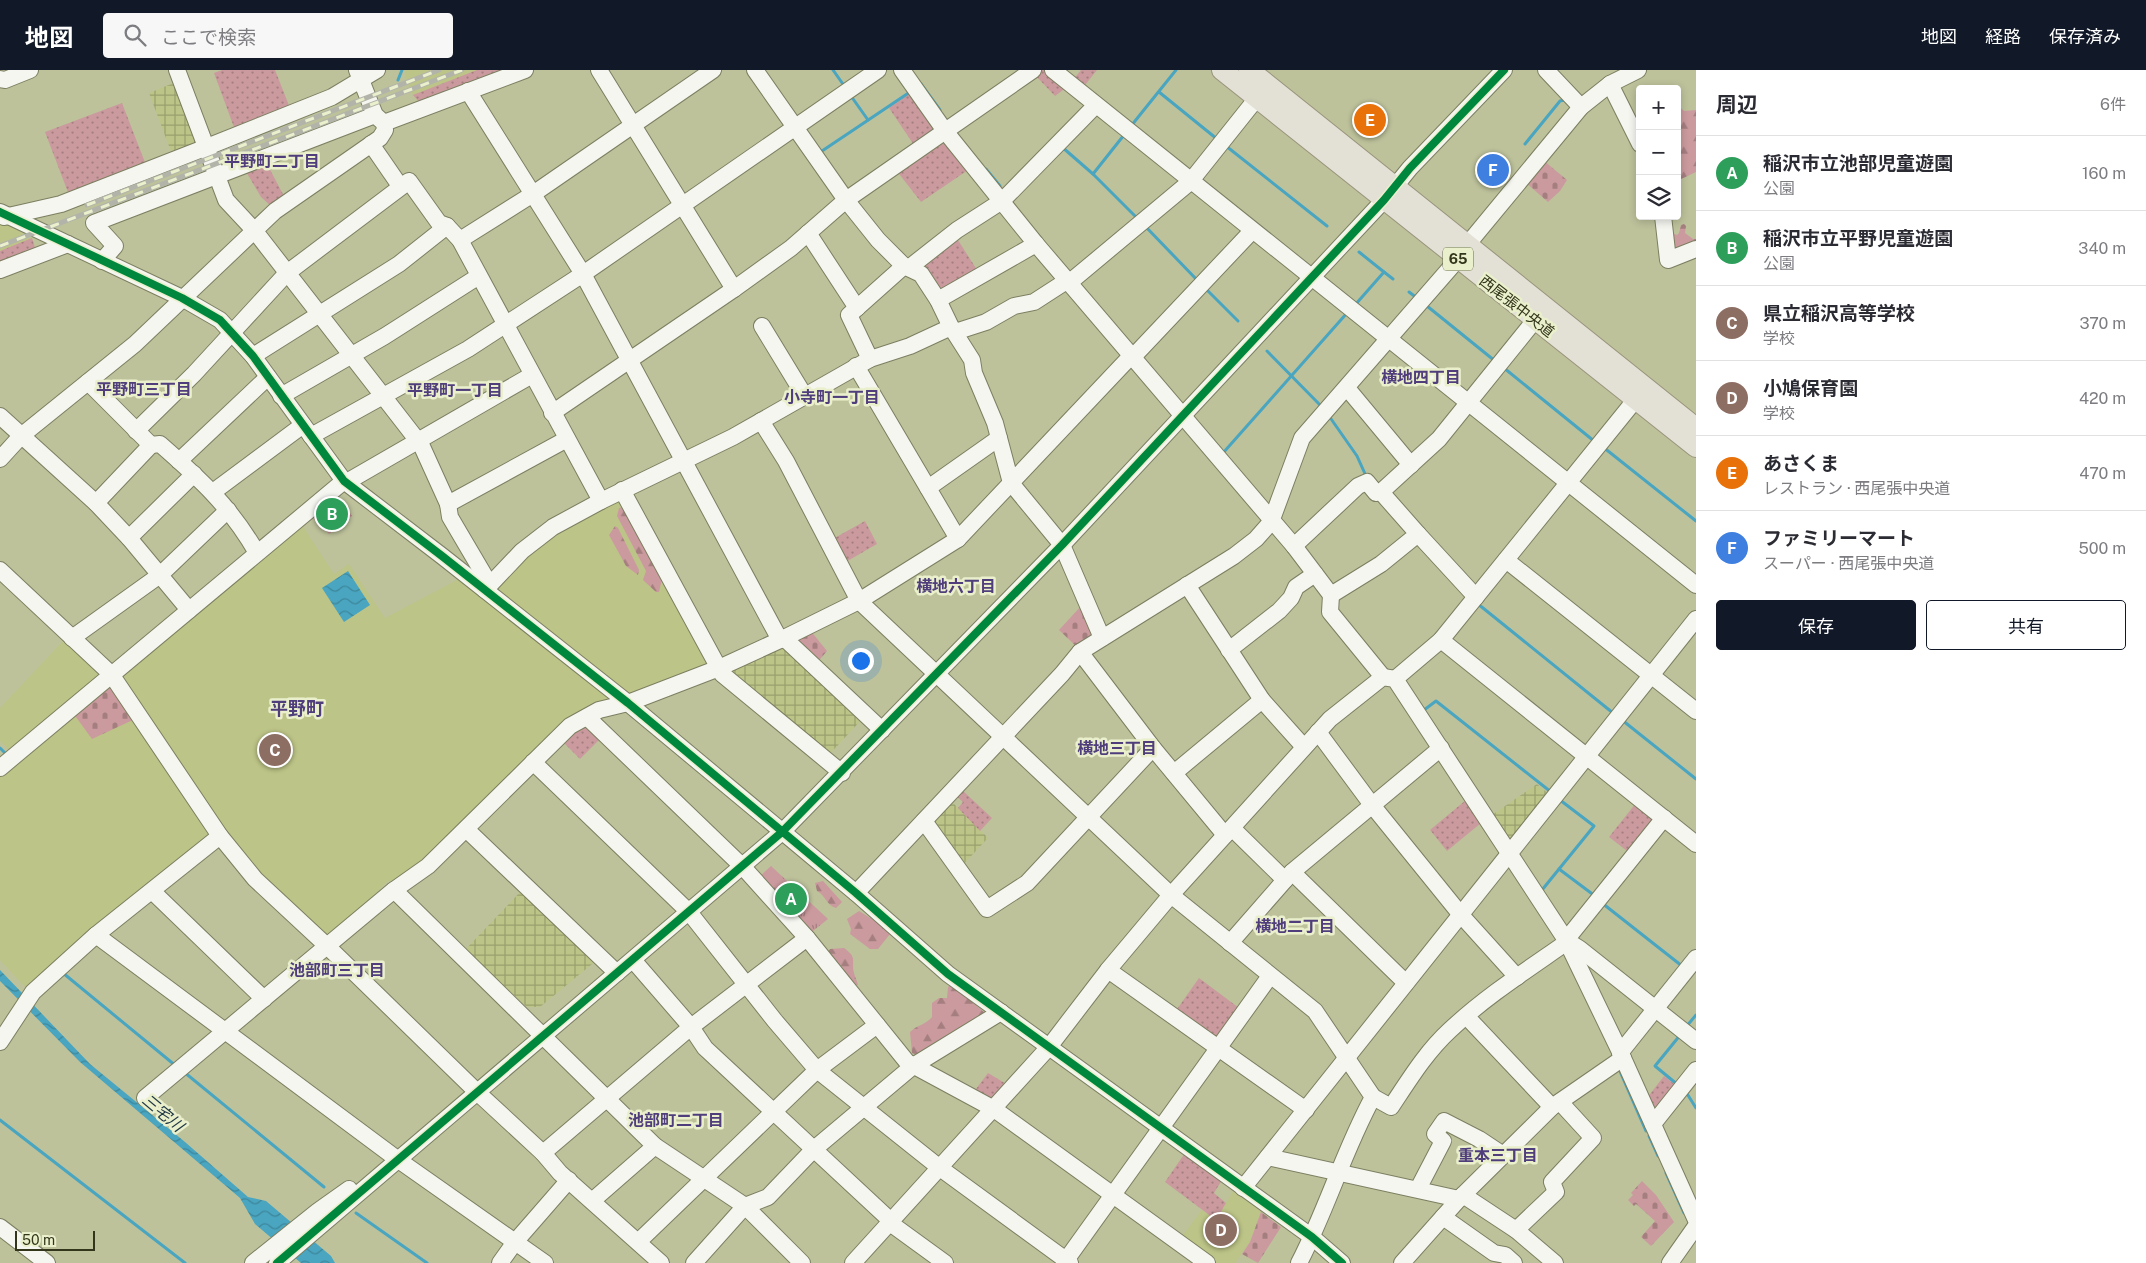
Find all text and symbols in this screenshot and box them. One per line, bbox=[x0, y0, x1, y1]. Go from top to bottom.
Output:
search box bbox=[103, 13, 453, 58]
icon: search bbox=[121, 21, 149, 49]
text: 地図 bbox=[25, 23, 73, 51]
text: ここで検索 bbox=[161, 26, 256, 48]
text: 地図 bbox=[1921, 26, 1957, 47]
text: 経路 bbox=[1985, 26, 2021, 47]
text: 保存済み bbox=[2049, 26, 2121, 47]
map controls bbox=[1636, 85, 1681, 220]
button: + bbox=[1636, 85, 1681, 130]
text: 周辺 bbox=[1716, 92, 1758, 117]
text: 6件 bbox=[2100, 95, 2126, 114]
pin: E bbox=[1354, 101, 1386, 139]
button: − bbox=[1636, 130, 1681, 175]
pin: F bbox=[1477, 151, 1509, 189]
district label: 平野町二丁目 bbox=[224, 152, 320, 171]
text: 稲沢市立池部児童遊園 bbox=[1763, 152, 1953, 174]
text: A bbox=[1726, 164, 1738, 183]
text: 160 m bbox=[2082, 164, 2126, 183]
button: layers bbox=[1636, 175, 1681, 220]
text: 公園 bbox=[1763, 179, 1795, 198]
text: 稲沢市立平野児童遊園 bbox=[1763, 227, 1953, 249]
text: B bbox=[1727, 239, 1737, 258]
text: 340 m bbox=[2078, 239, 2126, 258]
road number: 65 bbox=[1443, 248, 1473, 270]
text: 公園 bbox=[1763, 254, 1795, 273]
street label: 西尾張中央道 bbox=[1476, 272, 1558, 340]
text: 県立稲沢高等学校 bbox=[1763, 302, 1915, 324]
text: C bbox=[1726, 314, 1738, 333]
text: 370 m bbox=[2079, 314, 2126, 333]
text: 学校 bbox=[1763, 329, 1795, 348]
district label: 横地四丁目 bbox=[1381, 368, 1461, 387]
text: 小鳩保育園 bbox=[1763, 377, 1858, 399]
district label: 平野町三丁目 bbox=[96, 380, 192, 399]
district label: 平野町一丁目 bbox=[407, 381, 503, 400]
district label: 小寺町一丁目 bbox=[784, 388, 880, 407]
text: D bbox=[1726, 389, 1738, 408]
text: 420 m bbox=[2079, 389, 2126, 408]
text: 学校 bbox=[1763, 404, 1795, 423]
text: あさくま bbox=[1763, 452, 1839, 474]
text: E bbox=[1727, 464, 1737, 483]
text: 470 m bbox=[2079, 464, 2126, 483]
text: レストラン · 西尾張中央道 bbox=[1763, 479, 1950, 498]
pin: B bbox=[316, 495, 348, 533]
text: ファミリーマート bbox=[1763, 527, 1915, 549]
text: F bbox=[1727, 539, 1737, 558]
text: 500 m bbox=[2079, 539, 2126, 558]
text: スーパー · 西尾張中央道 bbox=[1763, 554, 1934, 573]
district label: 横地六丁目 bbox=[916, 577, 996, 596]
button: 保存 bbox=[1716, 600, 1916, 650]
button: 共有 bbox=[1926, 600, 2126, 650]
your location bbox=[848, 648, 874, 674]
district label: 平野町 bbox=[270, 698, 324, 719]
pin: C bbox=[259, 731, 291, 769]
district label: 横地三丁目 bbox=[1077, 739, 1157, 758]
pin: A bbox=[775, 880, 807, 918]
district label: 横地二丁目 bbox=[1255, 917, 1335, 936]
district label: 池部町三丁目 bbox=[289, 961, 385, 980]
water label: 三宅川 bbox=[139, 1090, 189, 1137]
district label: 池部町二丁目 bbox=[628, 1111, 724, 1130]
district label: 重本三丁目 bbox=[1458, 1146, 1538, 1165]
pin: D bbox=[1205, 1211, 1237, 1249]
scale bar bbox=[15, 1228, 95, 1251]
text: 50 m bbox=[22, 1232, 55, 1248]

